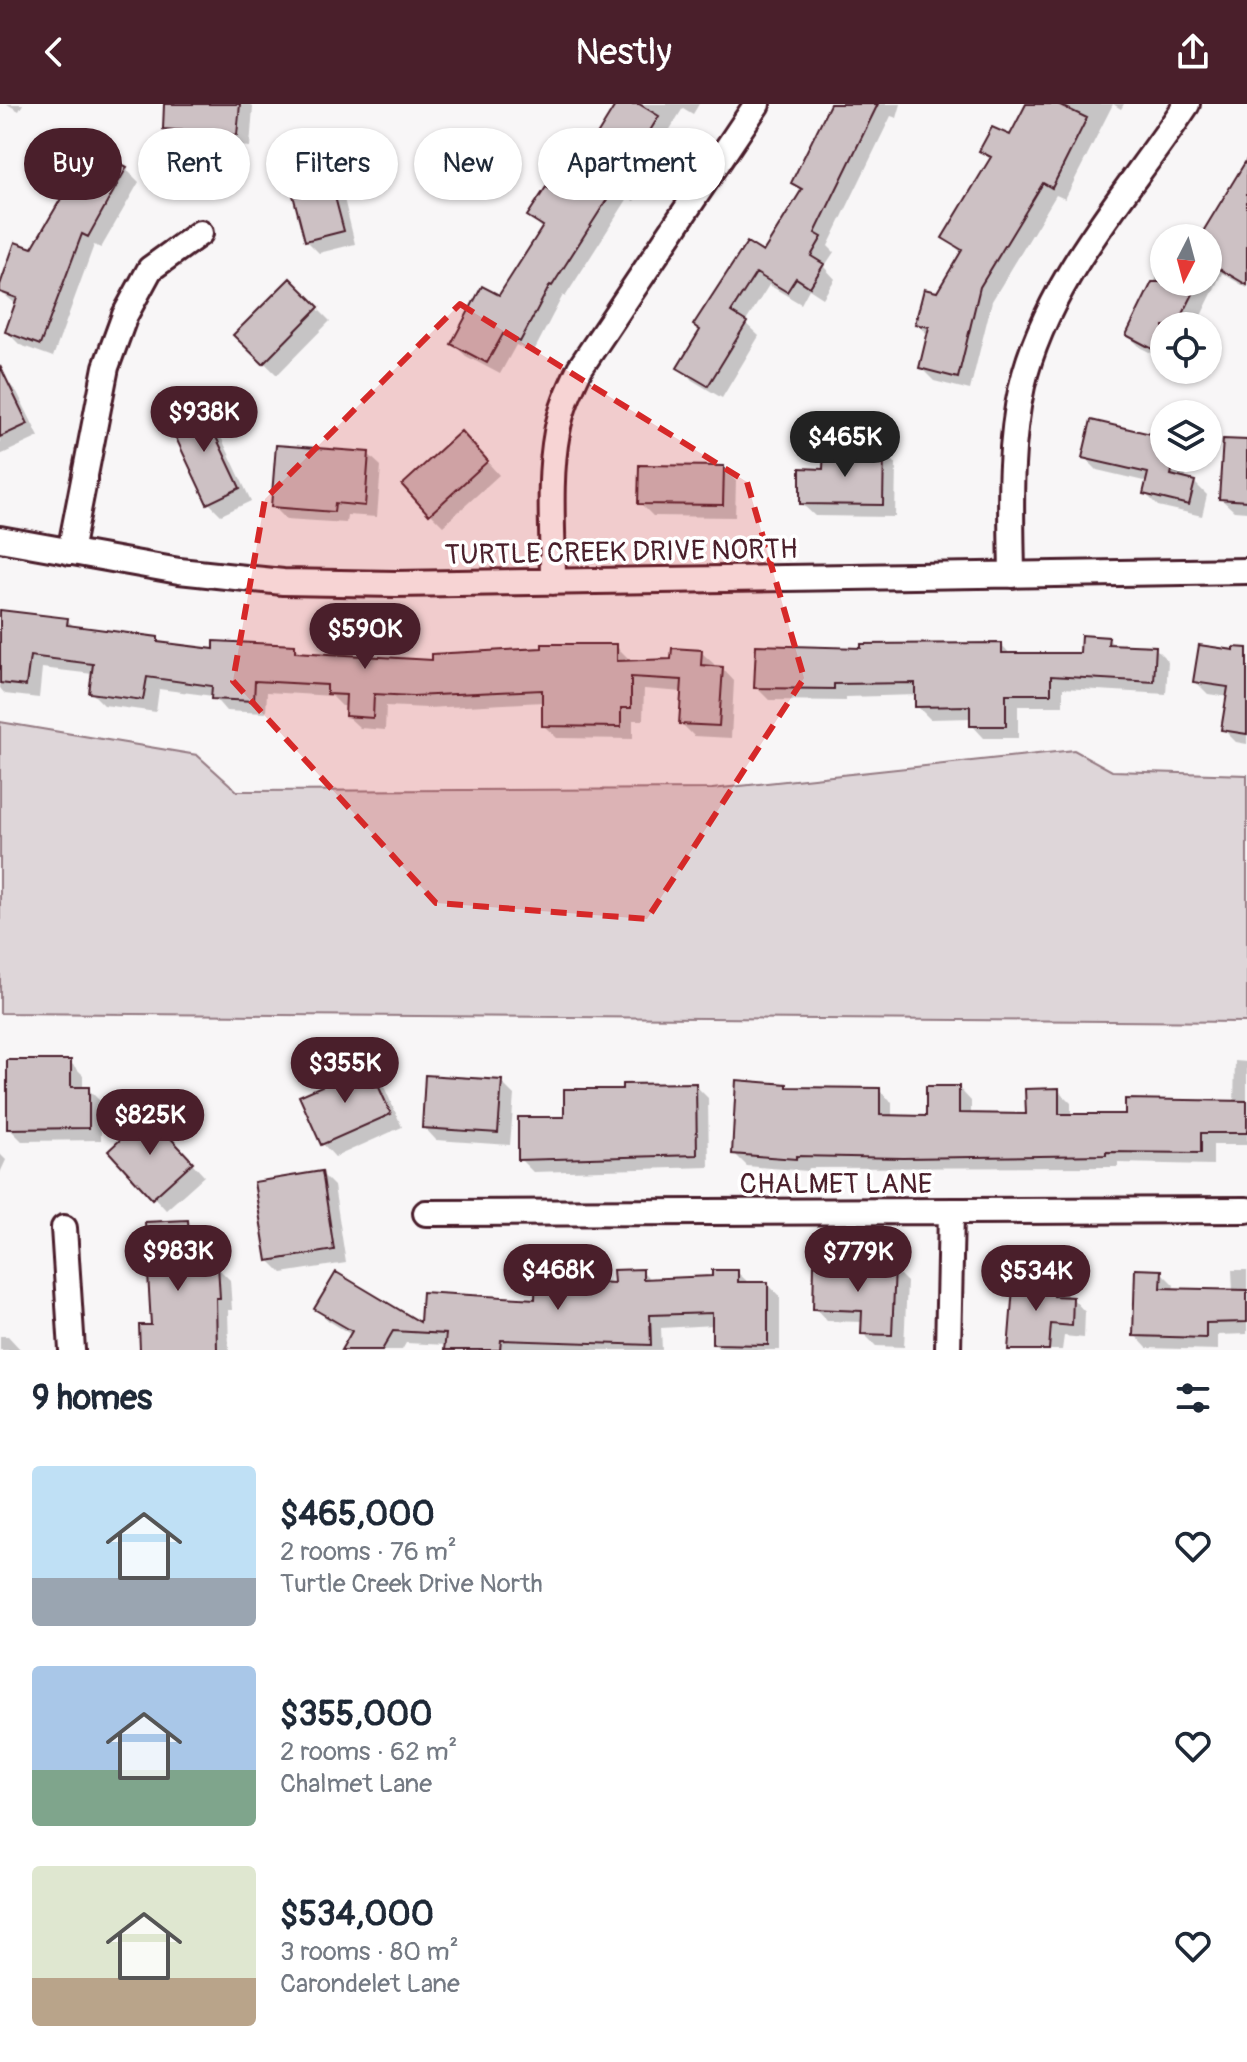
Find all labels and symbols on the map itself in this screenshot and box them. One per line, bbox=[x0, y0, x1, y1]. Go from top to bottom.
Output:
north arrow bbox=[1150, 224, 1222, 296]
pin: $938K bbox=[148, 386, 260, 454]
pin: $465K bbox=[789, 411, 901, 479]
street label: TURTLE CREEK DRIVE NORTH bbox=[444, 532, 798, 573]
pin: $590K bbox=[309, 603, 421, 671]
pin: $355K bbox=[289, 1037, 401, 1105]
pin: $825K bbox=[94, 1089, 206, 1157]
street label: CHALMET LANE bbox=[740, 1167, 932, 1202]
pin: $983K bbox=[122, 1225, 234, 1293]
pin: $779K bbox=[802, 1226, 914, 1294]
pin: $468K bbox=[502, 1244, 614, 1312]
pin: $534K bbox=[980, 1245, 1092, 1313]

